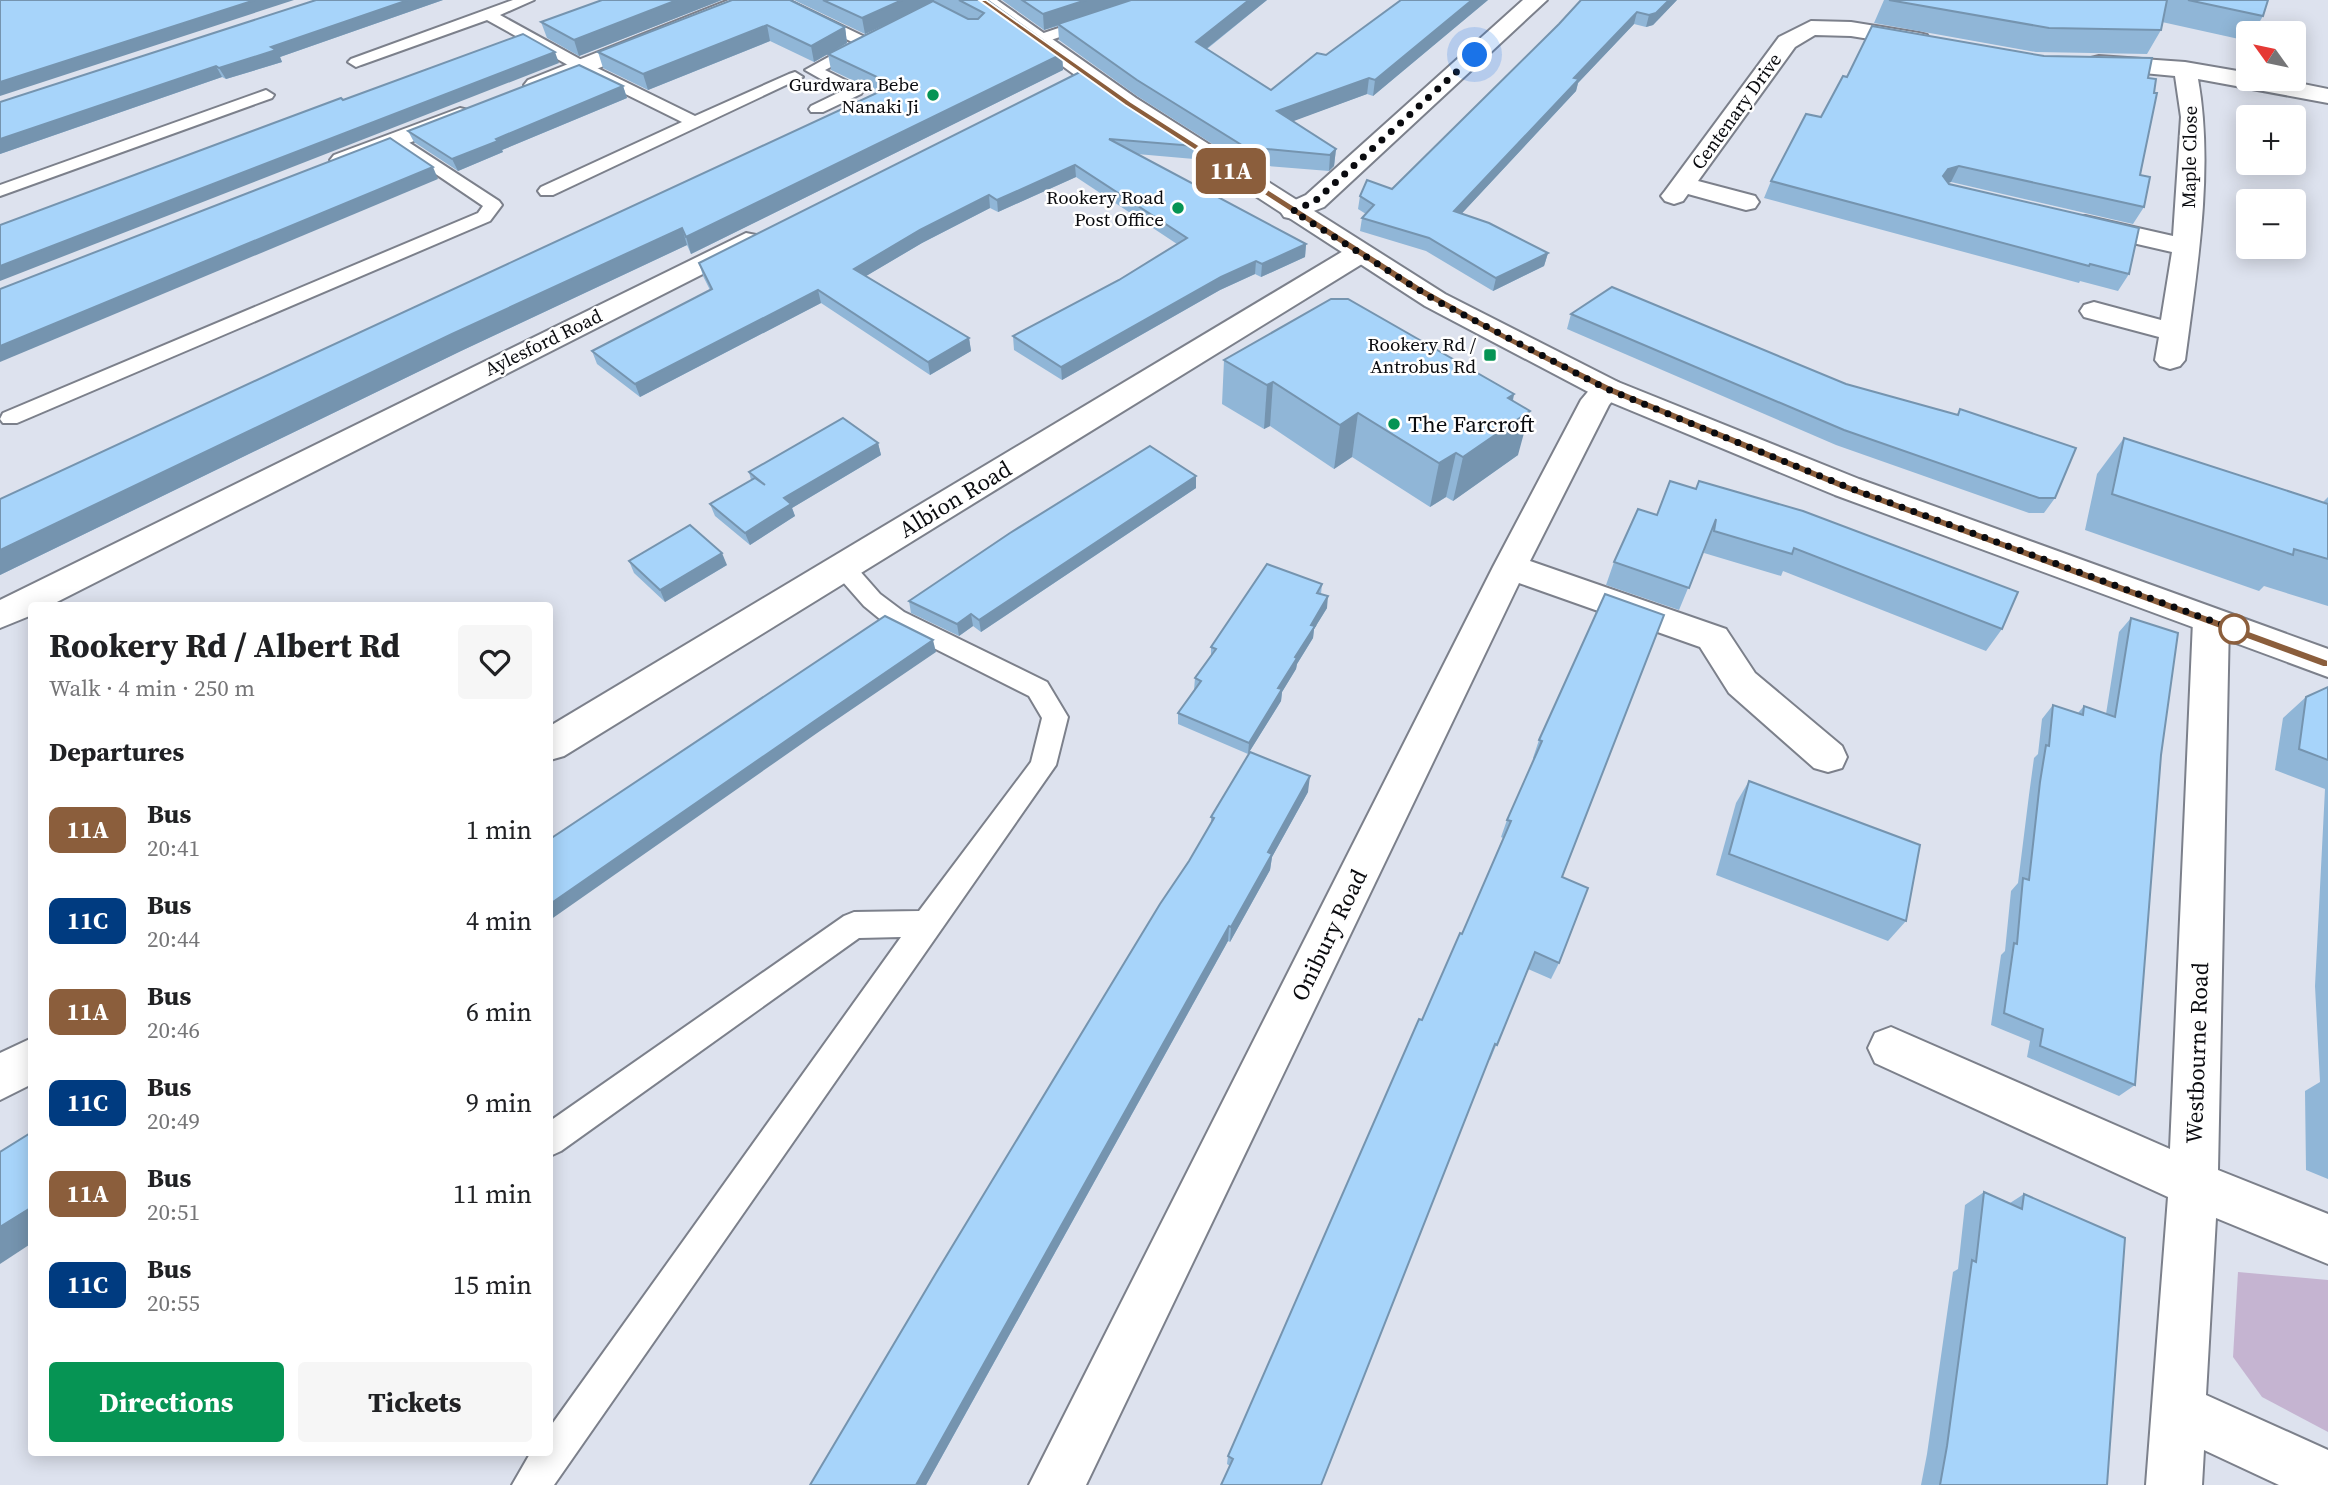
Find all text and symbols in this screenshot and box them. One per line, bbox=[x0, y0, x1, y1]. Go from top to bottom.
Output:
north arrow bbox=[2236, 21, 2306, 91]
map controls bbox=[2236, 21, 2306, 259]
your location bbox=[1457, 37, 1492, 72]
street label: Centenary Drive bbox=[1685, 47, 1787, 175]
place label: Gurdwara Bebe Nanaki Ji bbox=[789, 71, 919, 119]
marker: Gurdwara Bebe Nanaki Ji bbox=[925, 87, 941, 103]
street label: Maple Close bbox=[2175, 105, 2203, 209]
button: + bbox=[2236, 105, 2306, 175]
line badge: 11A bbox=[1191, 148, 1271, 194]
text: 11A bbox=[1210, 154, 1252, 187]
place label: Rookery Road Post Office bbox=[1046, 184, 1164, 232]
button: − bbox=[2236, 189, 2306, 259]
marker: Rookery Road Post Office bbox=[1170, 200, 1186, 216]
street label: Aylesford Road bbox=[480, 302, 606, 382]
place label: Rookery Rd / Antrobus Rd bbox=[1367, 331, 1477, 379]
marker: Rookery Rd / Antrobus Rd bbox=[1482, 347, 1498, 363]
place label: The Farcroft bbox=[1408, 408, 1535, 440]
marker: The Farcroft bbox=[1386, 416, 1402, 432]
street label: Albion Road bbox=[893, 453, 1017, 545]
unlabelled marker bbox=[2219, 614, 2249, 644]
text: Rookery Rd / Albert Rd bbox=[49, 623, 400, 668]
button: heart bbox=[458, 625, 532, 699]
text: Walk · 4 min · 250 m bbox=[49, 672, 255, 704]
text: Departures bbox=[49, 734, 184, 770]
text: Bus bbox=[147, 796, 191, 832]
text: 1 min bbox=[466, 812, 532, 848]
text: 11A bbox=[66, 813, 109, 846]
text: 20:41 bbox=[147, 832, 200, 864]
street label: Onibury Road bbox=[1283, 864, 1375, 1006]
text: Bus bbox=[147, 887, 191, 923]
text: 4 min bbox=[466, 903, 532, 939]
text: 11C bbox=[67, 904, 108, 937]
text: 20:44 bbox=[147, 923, 200, 955]
street label: Westbourne Road bbox=[2178, 962, 2216, 1144]
text: Bus bbox=[147, 978, 191, 1014]
text: 6 min bbox=[466, 994, 532, 1030]
text: 11A bbox=[66, 995, 109, 1028]
text: 20:46 bbox=[147, 1014, 200, 1046]
text: Bus bbox=[147, 1069, 191, 1105]
text: 9 min bbox=[466, 1085, 532, 1121]
text: 11C bbox=[67, 1086, 108, 1119]
text: 20:49 bbox=[147, 1105, 200, 1137]
text: Bus bbox=[147, 1160, 191, 1196]
text: 11 min bbox=[453, 1176, 532, 1212]
text: 11A bbox=[66, 1177, 109, 1210]
text: 20:51 bbox=[147, 1196, 200, 1228]
text: Bus bbox=[147, 1251, 191, 1287]
text: 15 min bbox=[453, 1267, 532, 1303]
text: 11C bbox=[67, 1268, 108, 1301]
text: 20:55 bbox=[147, 1287, 200, 1319]
button: Directions bbox=[49, 1362, 284, 1442]
button: Tickets bbox=[298, 1362, 532, 1442]

